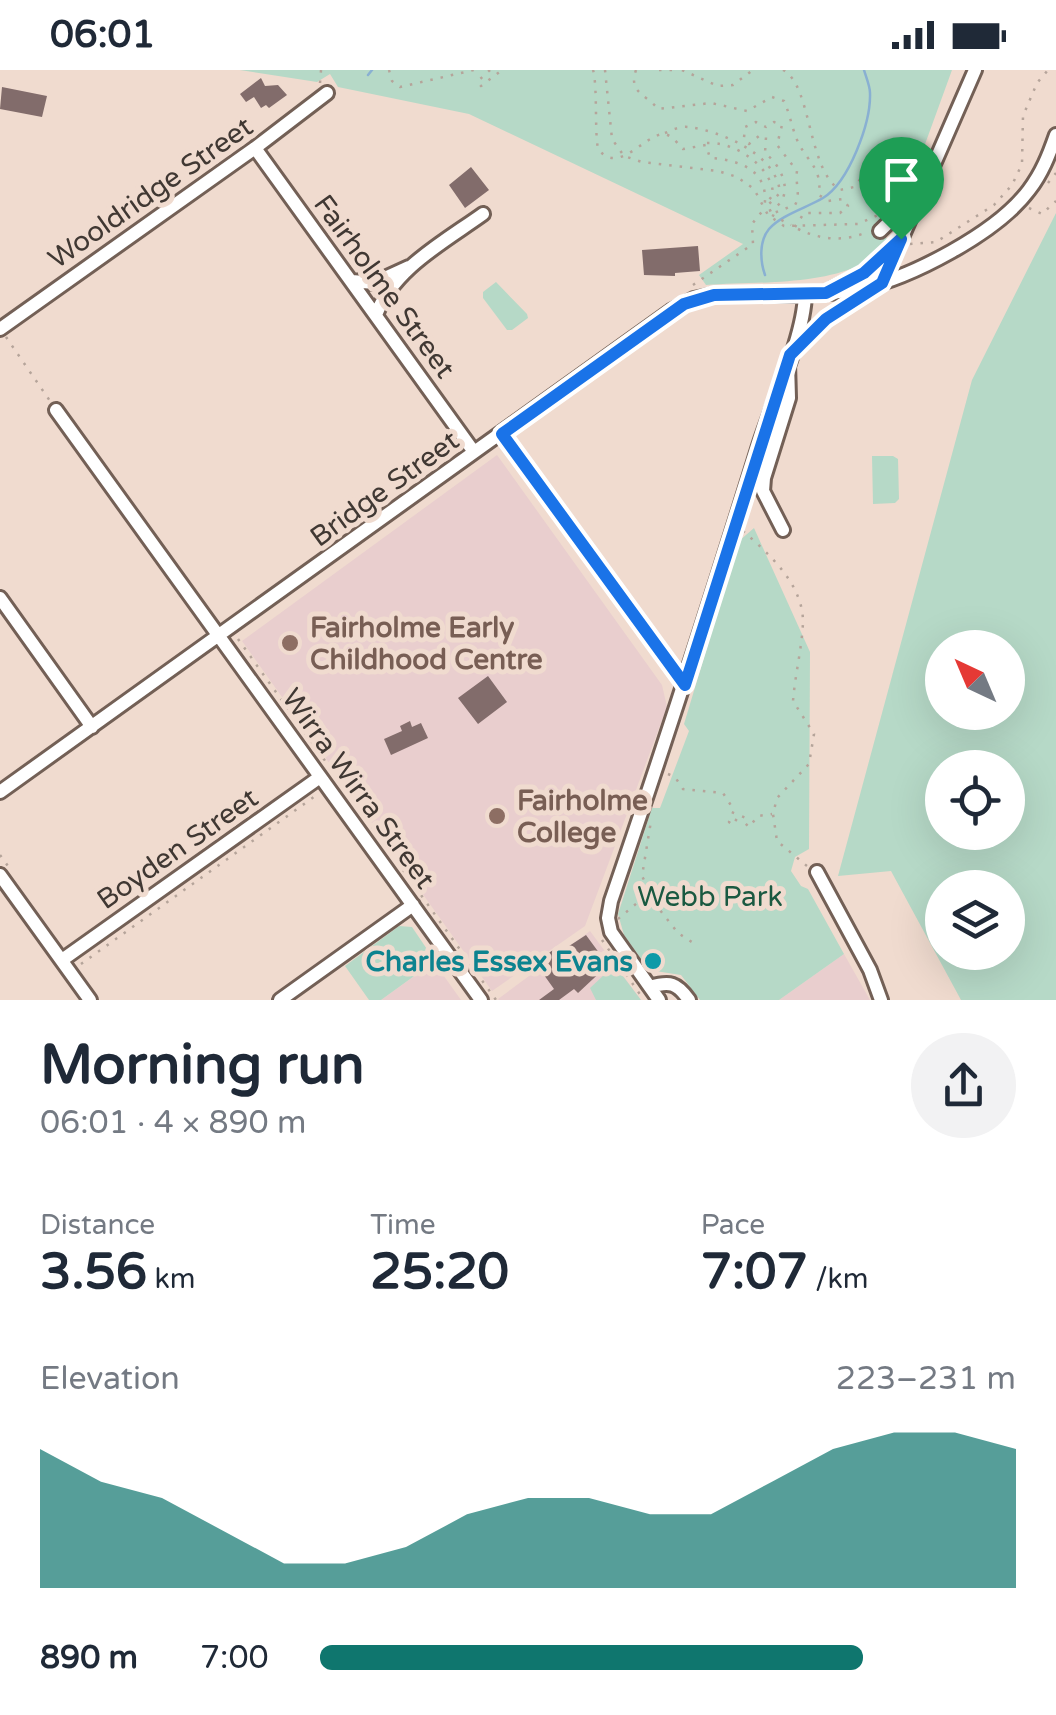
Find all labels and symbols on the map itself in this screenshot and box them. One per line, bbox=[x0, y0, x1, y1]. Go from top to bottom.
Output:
street label: Wooldridge Street bbox=[42, 109, 260, 276]
pin bbox=[859, 137, 944, 240]
street label: Fairholme Street bbox=[306, 188, 462, 385]
street label: Bridge Street bbox=[304, 423, 466, 554]
place label: Fairholme Early Childhood Centre bbox=[310, 611, 543, 677]
north arrow bbox=[925, 630, 1025, 730]
marker: Fairholme Early Childhood Centre bbox=[279, 632, 301, 654]
street label: Wirra Wirra Street bbox=[274, 682, 442, 895]
street label: Boyden Street bbox=[90, 781, 265, 917]
place label: Fairholme College bbox=[517, 784, 648, 850]
marker: Fairholme College bbox=[486, 805, 508, 827]
park label: Webb Park bbox=[637, 880, 783, 914]
place label: Charles Essex Evans bbox=[365, 945, 633, 979]
marker: Charles Essex Evans bbox=[642, 950, 664, 972]

